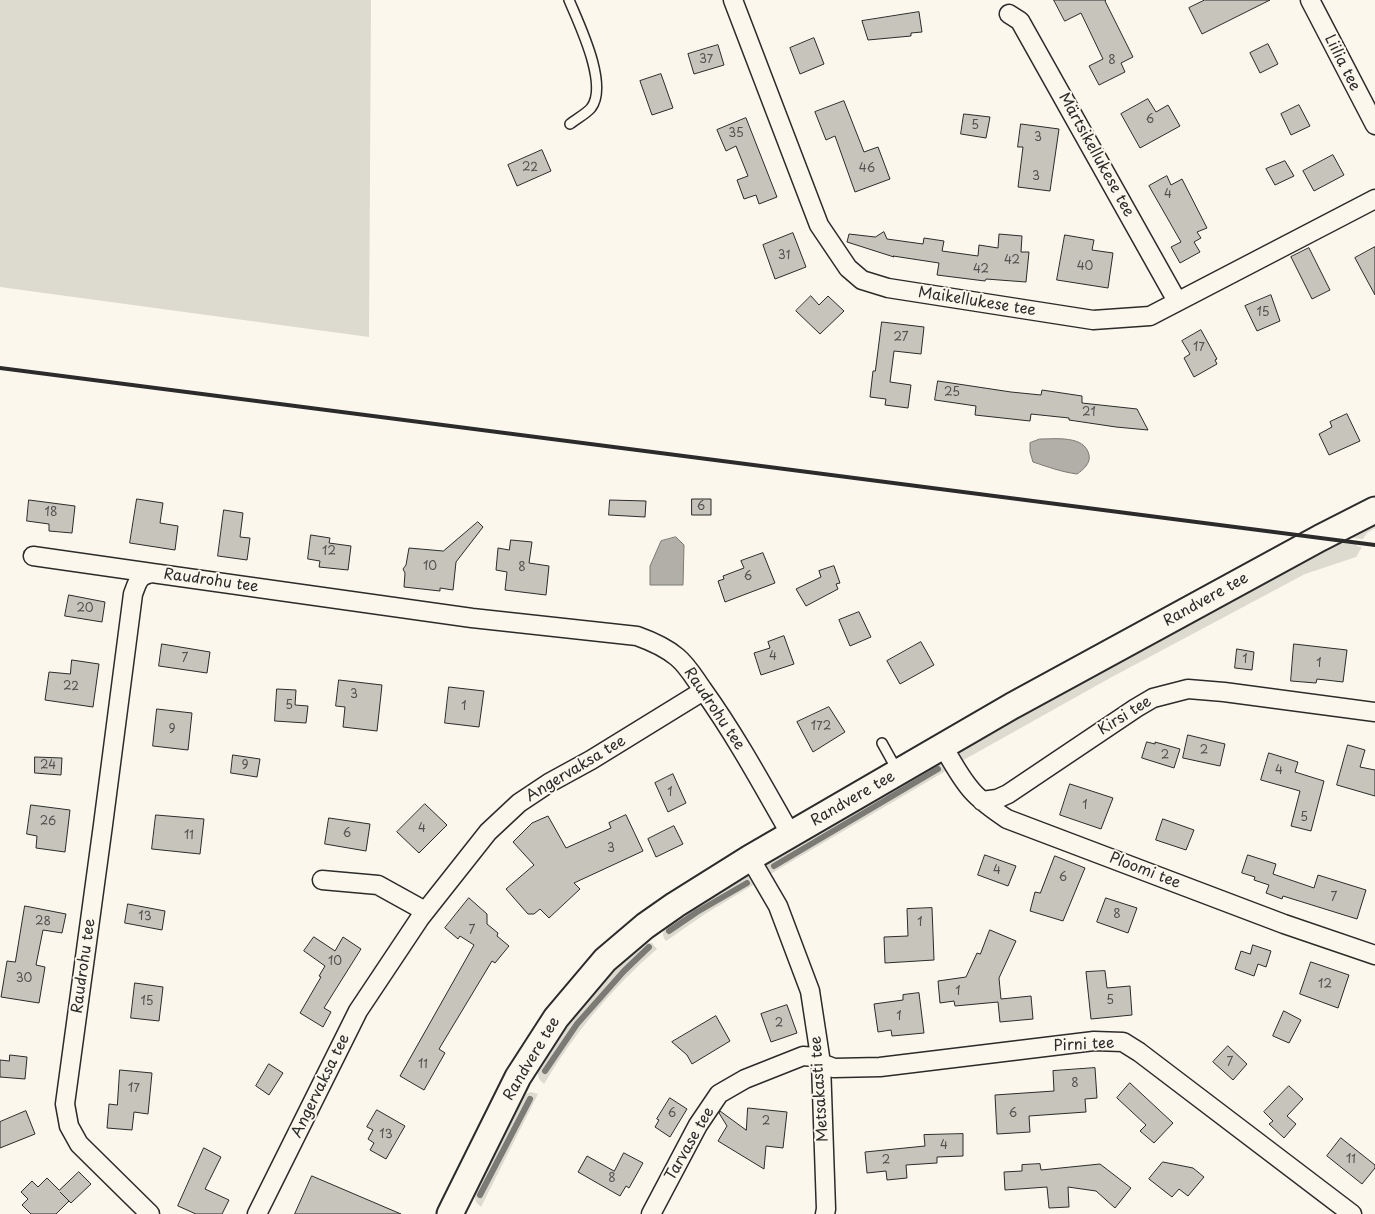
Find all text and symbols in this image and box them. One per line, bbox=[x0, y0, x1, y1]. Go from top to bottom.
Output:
street label: Liilia tee bbox=[1320, 32, 1364, 94]
house number: 37 bbox=[699, 53, 713, 67]
house number: 8 bbox=[1108, 54, 1116, 68]
street label: Märtsikellukese tee bbox=[1054, 90, 1138, 220]
house number: 6 bbox=[1146, 113, 1154, 127]
house number: 5 bbox=[971, 119, 979, 133]
house number: 35 bbox=[728, 127, 744, 141]
house number: 3 bbox=[1034, 131, 1042, 145]
house number: 22 bbox=[522, 161, 538, 175]
house number: 46 bbox=[859, 162, 875, 176]
house number: 3 bbox=[1032, 170, 1040, 184]
house number: 4 bbox=[1164, 188, 1172, 202]
house number: 31 bbox=[778, 249, 790, 263]
house number: 42 bbox=[1004, 254, 1020, 268]
house number: 40 bbox=[1077, 260, 1093, 274]
house number: 42 bbox=[973, 263, 989, 277]
street label: Maikellukese tee bbox=[917, 284, 1037, 320]
house number: 15 bbox=[1256, 306, 1270, 320]
house number: 27 bbox=[894, 331, 908, 345]
house number: 17 bbox=[1193, 341, 1205, 355]
house number: 25 bbox=[944, 386, 960, 400]
house number: 21 bbox=[1082, 406, 1096, 420]
house number: 6 bbox=[697, 500, 705, 514]
house number: 18 bbox=[45, 506, 57, 520]
house number: 12 bbox=[322, 545, 336, 559]
house number: 10 bbox=[423, 560, 437, 574]
house number: 8 bbox=[518, 561, 526, 575]
street label: Raudrohu tee bbox=[162, 565, 260, 597]
street label: Randvere tee bbox=[1160, 569, 1252, 631]
house number: 6 bbox=[744, 570, 752, 584]
house number: 20 bbox=[76, 602, 94, 616]
house number: 4 bbox=[769, 650, 777, 664]
house number: 7 bbox=[182, 652, 188, 666]
house number: 1 bbox=[1242, 653, 1248, 667]
house number: 1 bbox=[1316, 657, 1322, 671]
street label: Raudrohu tee bbox=[680, 664, 748, 754]
house number: 22 bbox=[63, 680, 79, 694]
house number: 3 bbox=[350, 688, 358, 702]
street label: Kirsi tee bbox=[1095, 693, 1155, 739]
house number: 5 bbox=[285, 699, 293, 713]
house number: 1 bbox=[461, 700, 467, 714]
house number: 172 bbox=[811, 720, 831, 734]
house number: 9 bbox=[168, 723, 176, 737]
street label: Angervaksa tee bbox=[523, 732, 629, 806]
house number: 2 bbox=[1200, 744, 1208, 758]
house number: 2 bbox=[1161, 749, 1169, 763]
house number: 24 bbox=[40, 759, 56, 773]
house number: 9 bbox=[241, 759, 249, 773]
house number: 4 bbox=[1275, 764, 1283, 778]
street label: Randvere tee bbox=[808, 768, 898, 830]
house number: 1 bbox=[667, 786, 673, 800]
house number: 1 bbox=[1082, 799, 1088, 813]
house number: 5 bbox=[1300, 811, 1308, 825]
house number: 26 bbox=[40, 815, 56, 829]
house number: 4 bbox=[418, 822, 426, 836]
house number: 6 bbox=[343, 827, 351, 841]
house number: 11 bbox=[184, 829, 194, 843]
house number: 3 bbox=[607, 842, 615, 856]
street label: Ploomi tee bbox=[1107, 849, 1183, 893]
house number: 4 bbox=[993, 864, 1001, 878]
house number: 6 bbox=[1059, 871, 1067, 885]
house number: 7 bbox=[1331, 891, 1337, 905]
house number: 8 bbox=[1113, 908, 1121, 922]
house number: 13 bbox=[138, 910, 152, 924]
house number: 28 bbox=[35, 915, 51, 929]
house number: 1 bbox=[917, 916, 923, 930]
street label: Raudrohu tee bbox=[68, 917, 100, 1015]
house number: 7 bbox=[469, 924, 475, 938]
house number: 10 bbox=[328, 955, 342, 969]
house number: 30 bbox=[16, 972, 32, 986]
house number: 12 bbox=[1318, 978, 1332, 992]
house number: 1 bbox=[955, 985, 961, 999]
house number: 5 bbox=[1106, 994, 1114, 1008]
house number: 15 bbox=[140, 995, 154, 1009]
house number: 1 bbox=[896, 1010, 902, 1024]
street label: Randvere tee bbox=[500, 1014, 564, 1104]
house number: 2 bbox=[775, 1017, 783, 1031]
street label: Angervaksa tee bbox=[288, 1031, 354, 1141]
street label: Pirni tee bbox=[1053, 1034, 1115, 1056]
street label: Metsakasti tee bbox=[807, 1035, 833, 1143]
house number: 7 bbox=[1227, 1056, 1233, 1070]
house number: 11 bbox=[418, 1058, 428, 1072]
house number: 8 bbox=[1071, 1077, 1079, 1091]
house number: 17 bbox=[128, 1082, 140, 1096]
street label: Tarvase tee bbox=[662, 1104, 718, 1184]
house number: 6 bbox=[668, 1107, 676, 1121]
house number: 6 bbox=[1009, 1107, 1017, 1121]
house number: 2 bbox=[762, 1115, 770, 1129]
house number: 13 bbox=[379, 1128, 393, 1142]
house number: 4 bbox=[940, 1139, 948, 1153]
house number: 11 bbox=[1346, 1153, 1356, 1167]
house number: 2 bbox=[882, 1154, 890, 1168]
house number: 8 bbox=[608, 1172, 616, 1186]

